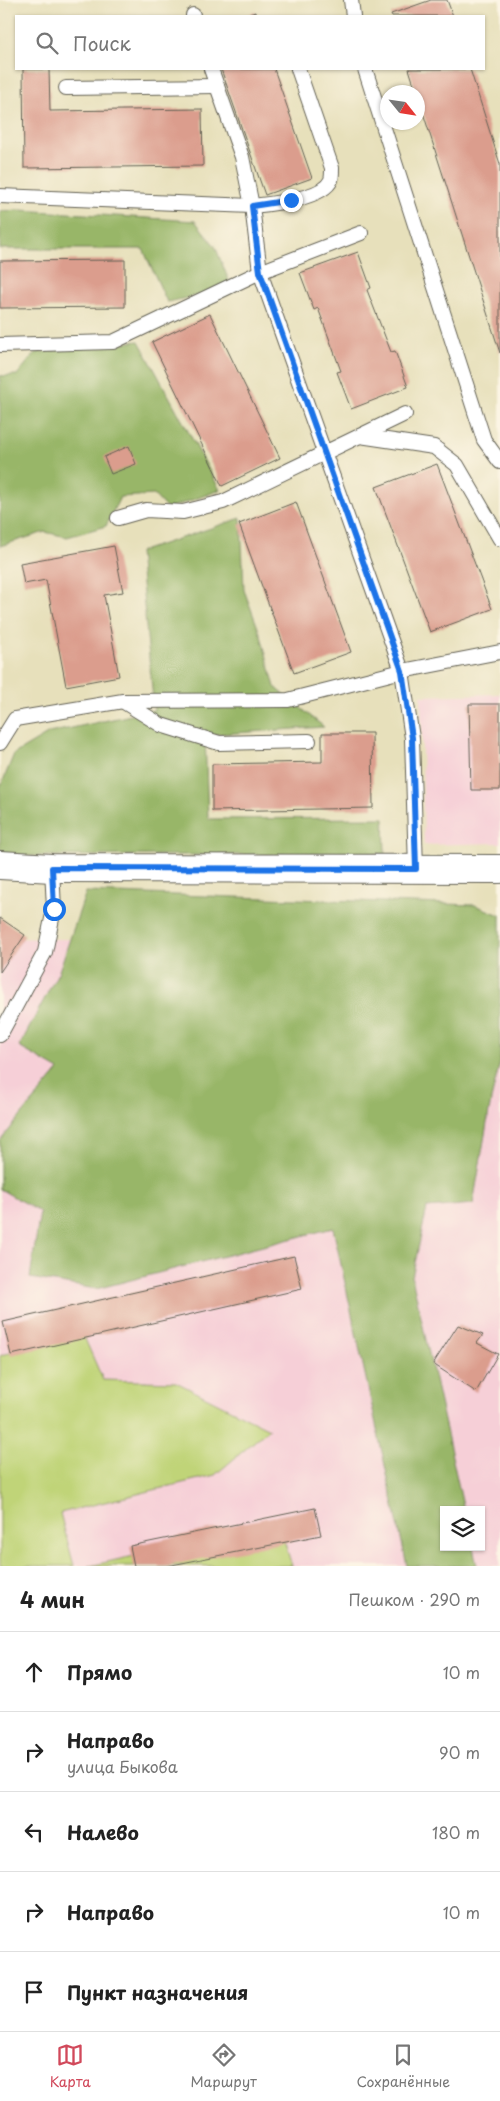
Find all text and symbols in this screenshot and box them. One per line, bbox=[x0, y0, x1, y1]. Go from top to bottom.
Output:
search box bbox=[15, 15, 485, 70]
icon: search bbox=[33, 29, 61, 57]
text: Поиск bbox=[73, 29, 131, 57]
north arrow bbox=[380, 85, 425, 130]
route end bbox=[280, 189, 303, 212]
route start bbox=[43, 898, 66, 921]
map controls bbox=[440, 1506, 485, 1551]
button: layers bbox=[440, 1506, 485, 1551]
text: 4 мин bbox=[20, 1583, 85, 1615]
text: Пешком · 290 m bbox=[349, 1587, 480, 1611]
icon: ahead bbox=[20, 1658, 48, 1686]
text: Прямо bbox=[67, 1658, 132, 1686]
text: 10 m bbox=[443, 1660, 480, 1684]
text: Направо bbox=[67, 1726, 154, 1754]
icon: right bbox=[20, 1738, 48, 1766]
text: 90 m bbox=[439, 1740, 480, 1764]
text: улица Быкова bbox=[67, 1754, 178, 1778]
icon: left bbox=[20, 1818, 48, 1846]
text: Налево bbox=[67, 1818, 139, 1846]
text: 180 m bbox=[432, 1820, 480, 1844]
icon: right bbox=[20, 1898, 48, 1926]
text: Направо bbox=[67, 1898, 154, 1926]
text: 10 m bbox=[443, 1900, 480, 1924]
icon: arrive bbox=[20, 1978, 48, 2006]
text: Пункт назначения bbox=[67, 1978, 248, 2006]
tab: Карта bbox=[50, 2041, 91, 2092]
tab: Маршрут bbox=[191, 2041, 257, 2092]
tab: Сохранённые bbox=[357, 2041, 450, 2092]

